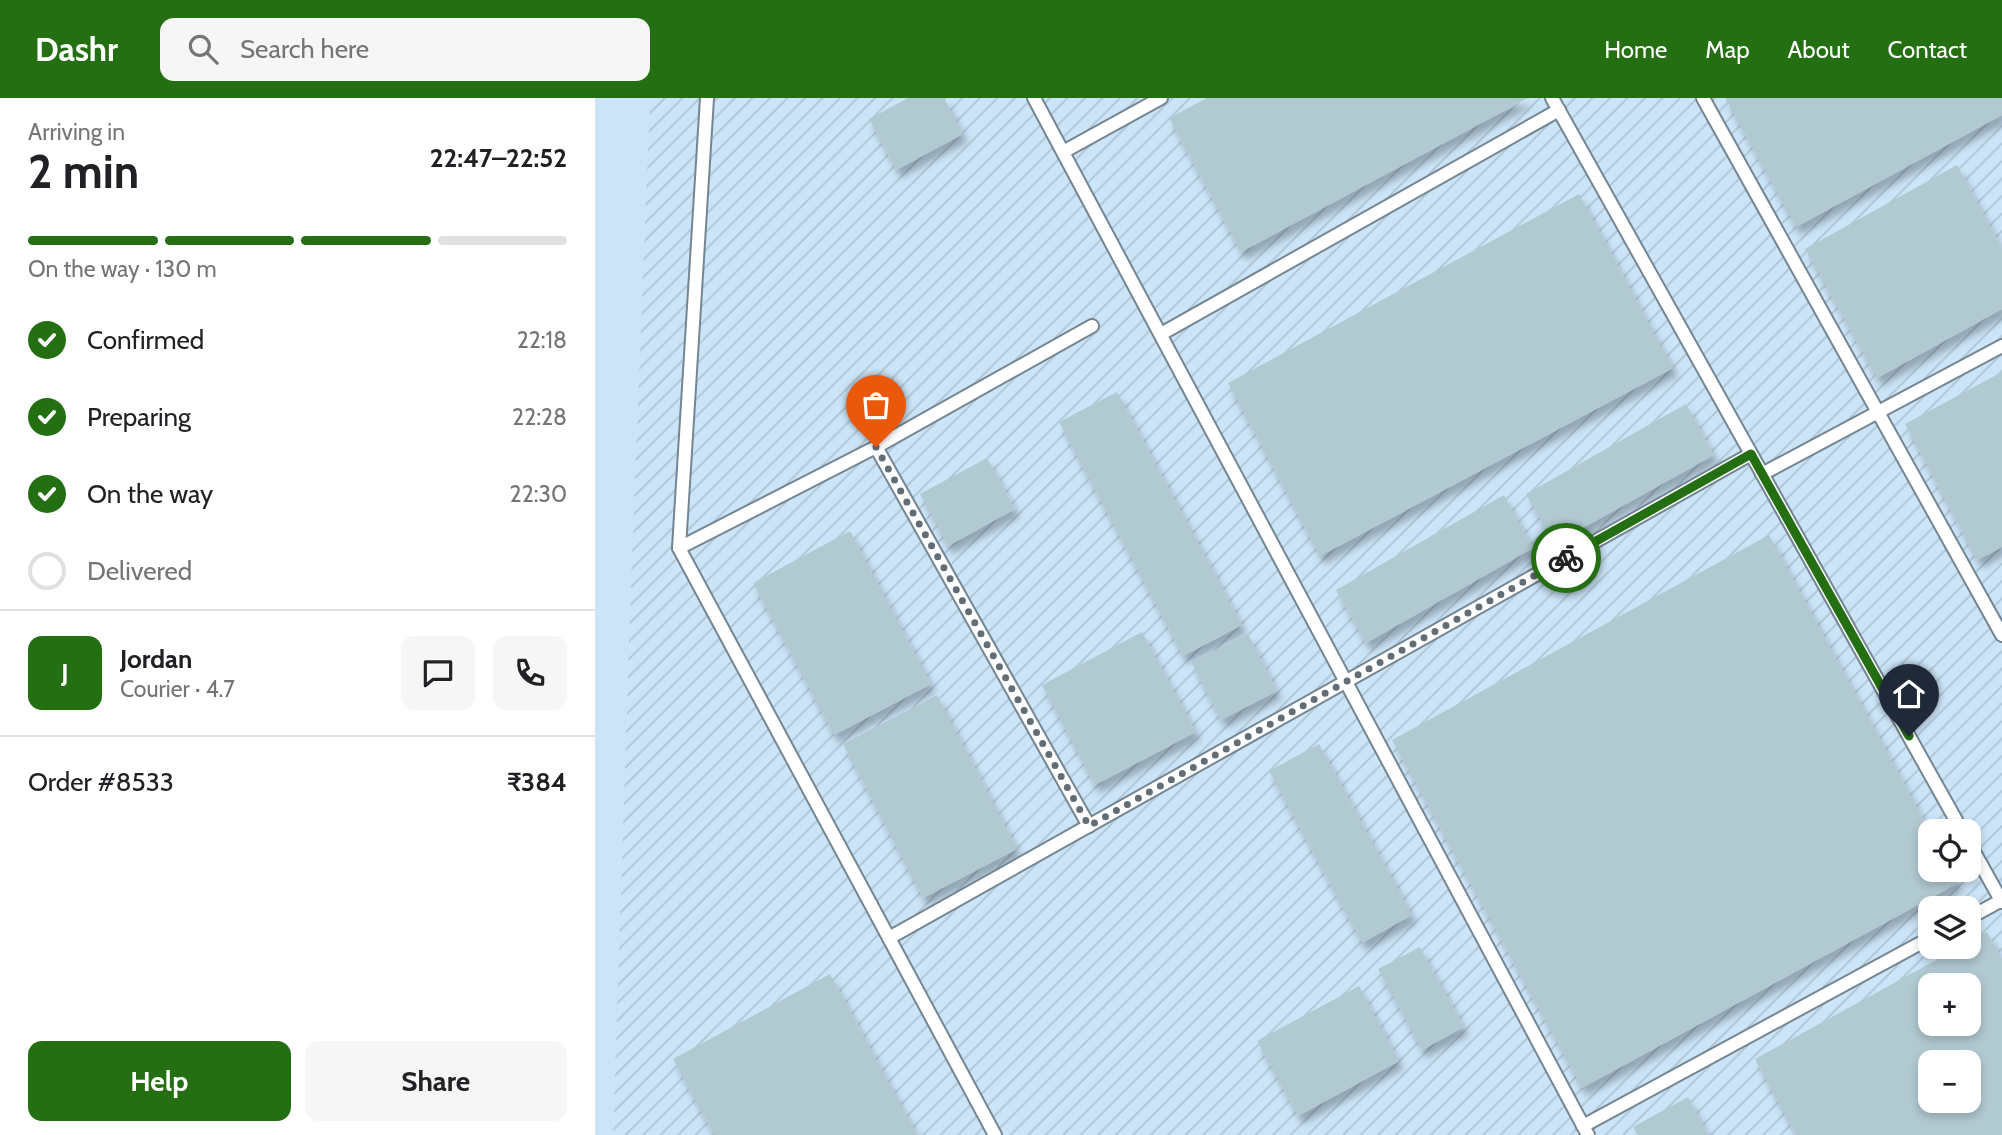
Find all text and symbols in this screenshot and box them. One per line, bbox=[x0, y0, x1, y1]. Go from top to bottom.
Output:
search box bbox=[160, 18, 650, 81]
text: Dashr bbox=[35, 29, 118, 69]
icon: search bbox=[184, 30, 222, 68]
text: Search here bbox=[240, 33, 369, 65]
text: Home bbox=[1604, 35, 1667, 64]
text: Map bbox=[1705, 35, 1750, 64]
text: About bbox=[1788, 35, 1850, 64]
text: Contact bbox=[1888, 35, 1967, 64]
text: Arriving in bbox=[28, 118, 125, 146]
text: 22:47–22:52 bbox=[430, 142, 567, 174]
text: 2 min bbox=[28, 144, 139, 200]
text: On the way · 130 m bbox=[28, 255, 217, 283]
icon: check bbox=[28, 321, 66, 359]
text: Confirmed bbox=[87, 324, 204, 356]
text: 22:18 bbox=[517, 326, 567, 354]
pin bbox=[846, 375, 906, 447]
icon: bag bbox=[857, 386, 895, 424]
icon: check bbox=[28, 398, 66, 436]
text: Preparing bbox=[87, 401, 191, 433]
text: 22:28 bbox=[512, 403, 567, 431]
icon: check bbox=[28, 475, 66, 513]
text: On the way bbox=[87, 478, 213, 510]
text: 22:30 bbox=[510, 480, 567, 508]
courier bbox=[1531, 523, 1601, 593]
icon: bike bbox=[1547, 539, 1585, 577]
text: Delivered bbox=[87, 555, 192, 587]
button: chat bbox=[401, 636, 475, 710]
button: phone bbox=[493, 636, 567, 710]
text: Jordan bbox=[120, 643, 192, 675]
text: J bbox=[61, 657, 69, 689]
pin bbox=[1879, 664, 1939, 736]
text: Courier · 4.7 bbox=[120, 675, 235, 703]
icon: home bbox=[1890, 675, 1928, 713]
text: Order #8533 bbox=[28, 766, 174, 798]
text: ₹384 bbox=[507, 766, 567, 798]
map controls bbox=[1918, 819, 1981, 1113]
button: locate bbox=[1918, 819, 1981, 882]
button: layers bbox=[1918, 896, 1981, 959]
button: + bbox=[1918, 973, 1981, 1036]
button: Help bbox=[28, 1041, 291, 1121]
button: Share bbox=[305, 1041, 567, 1121]
button: − bbox=[1918, 1050, 1981, 1113]

